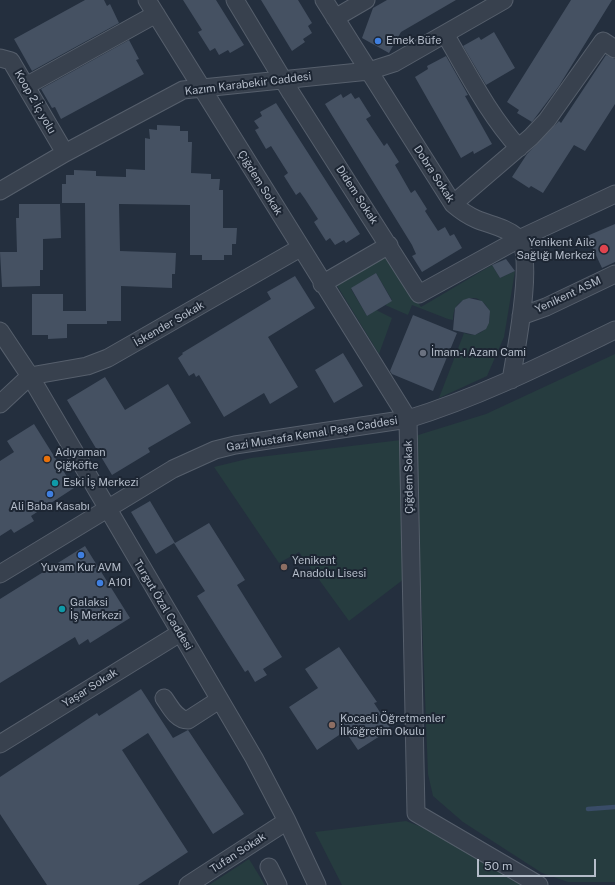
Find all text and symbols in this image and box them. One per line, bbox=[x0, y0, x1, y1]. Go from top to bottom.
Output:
place label: Emek Büfe bbox=[386, 34, 442, 48]
marker: Emek Büfe bbox=[373, 36, 383, 46]
street label: Koop 2 İç yolu bbox=[11, 68, 59, 136]
street label: Kazım Karabekir Caddesi bbox=[184, 70, 312, 98]
street label: Dobra Sokak bbox=[411, 143, 457, 205]
street label: Çiğdem Sokak bbox=[235, 148, 285, 218]
street label: Didem Sokak bbox=[333, 163, 381, 227]
place label: Yenikent Aile Sağlığı Merkezi bbox=[516, 236, 595, 262]
marker: Yenikent Aile Sağlığı Merkezi bbox=[598, 243, 610, 255]
street label: Yenikent ASM bbox=[533, 274, 603, 316]
street label: İskender Sokak bbox=[132, 299, 206, 349]
place label: İmam-ı Azam Cami bbox=[431, 346, 526, 360]
marker: İmam-ı Azam Cami bbox=[418, 348, 428, 358]
street label: Gazi Mustafa Kemal Paşa Caddesi bbox=[225, 414, 399, 454]
street label: Çiğdem Sokak bbox=[402, 440, 416, 514]
place label: Adıyaman Çiğköfte bbox=[55, 446, 106, 472]
marker: Adıyaman Çiğköfte bbox=[42, 454, 52, 464]
place label: Eski İş Merkezi bbox=[63, 476, 138, 490]
marker: Eski İş Merkezi bbox=[50, 478, 60, 488]
marker: Ali Baba Kasabı bbox=[45, 489, 55, 499]
place label: Ali Baba Kasabı bbox=[10, 500, 90, 514]
marker: Yuvam Kur AVM bbox=[76, 550, 86, 560]
place label: Yenikent Anadolu Lisesi bbox=[292, 554, 366, 580]
street label: Turgut Özal Caddesi bbox=[131, 557, 195, 653]
place label: Yuvam Kur AVM bbox=[41, 561, 121, 575]
marker: Yenikent Anadolu Lisesi bbox=[279, 562, 289, 572]
place label: A101 bbox=[108, 576, 131, 590]
marker: A101 bbox=[95, 578, 105, 588]
place label: Galaksi İş Merkezi bbox=[70, 596, 122, 622]
marker: Galaksi İş Merkezi bbox=[57, 604, 67, 614]
street label: Yaşar Sokak bbox=[60, 666, 120, 710]
place label: Kocaeli Öğretmenler İlköğretim Okulu bbox=[340, 712, 445, 738]
marker: Kocaeli Öğretmenler İlköğretim Okulu bbox=[327, 720, 337, 730]
street label: Tufan Sokak bbox=[208, 830, 268, 876]
scale bar bbox=[479, 851, 598, 877]
text: 50 m bbox=[484, 859, 512, 873]

